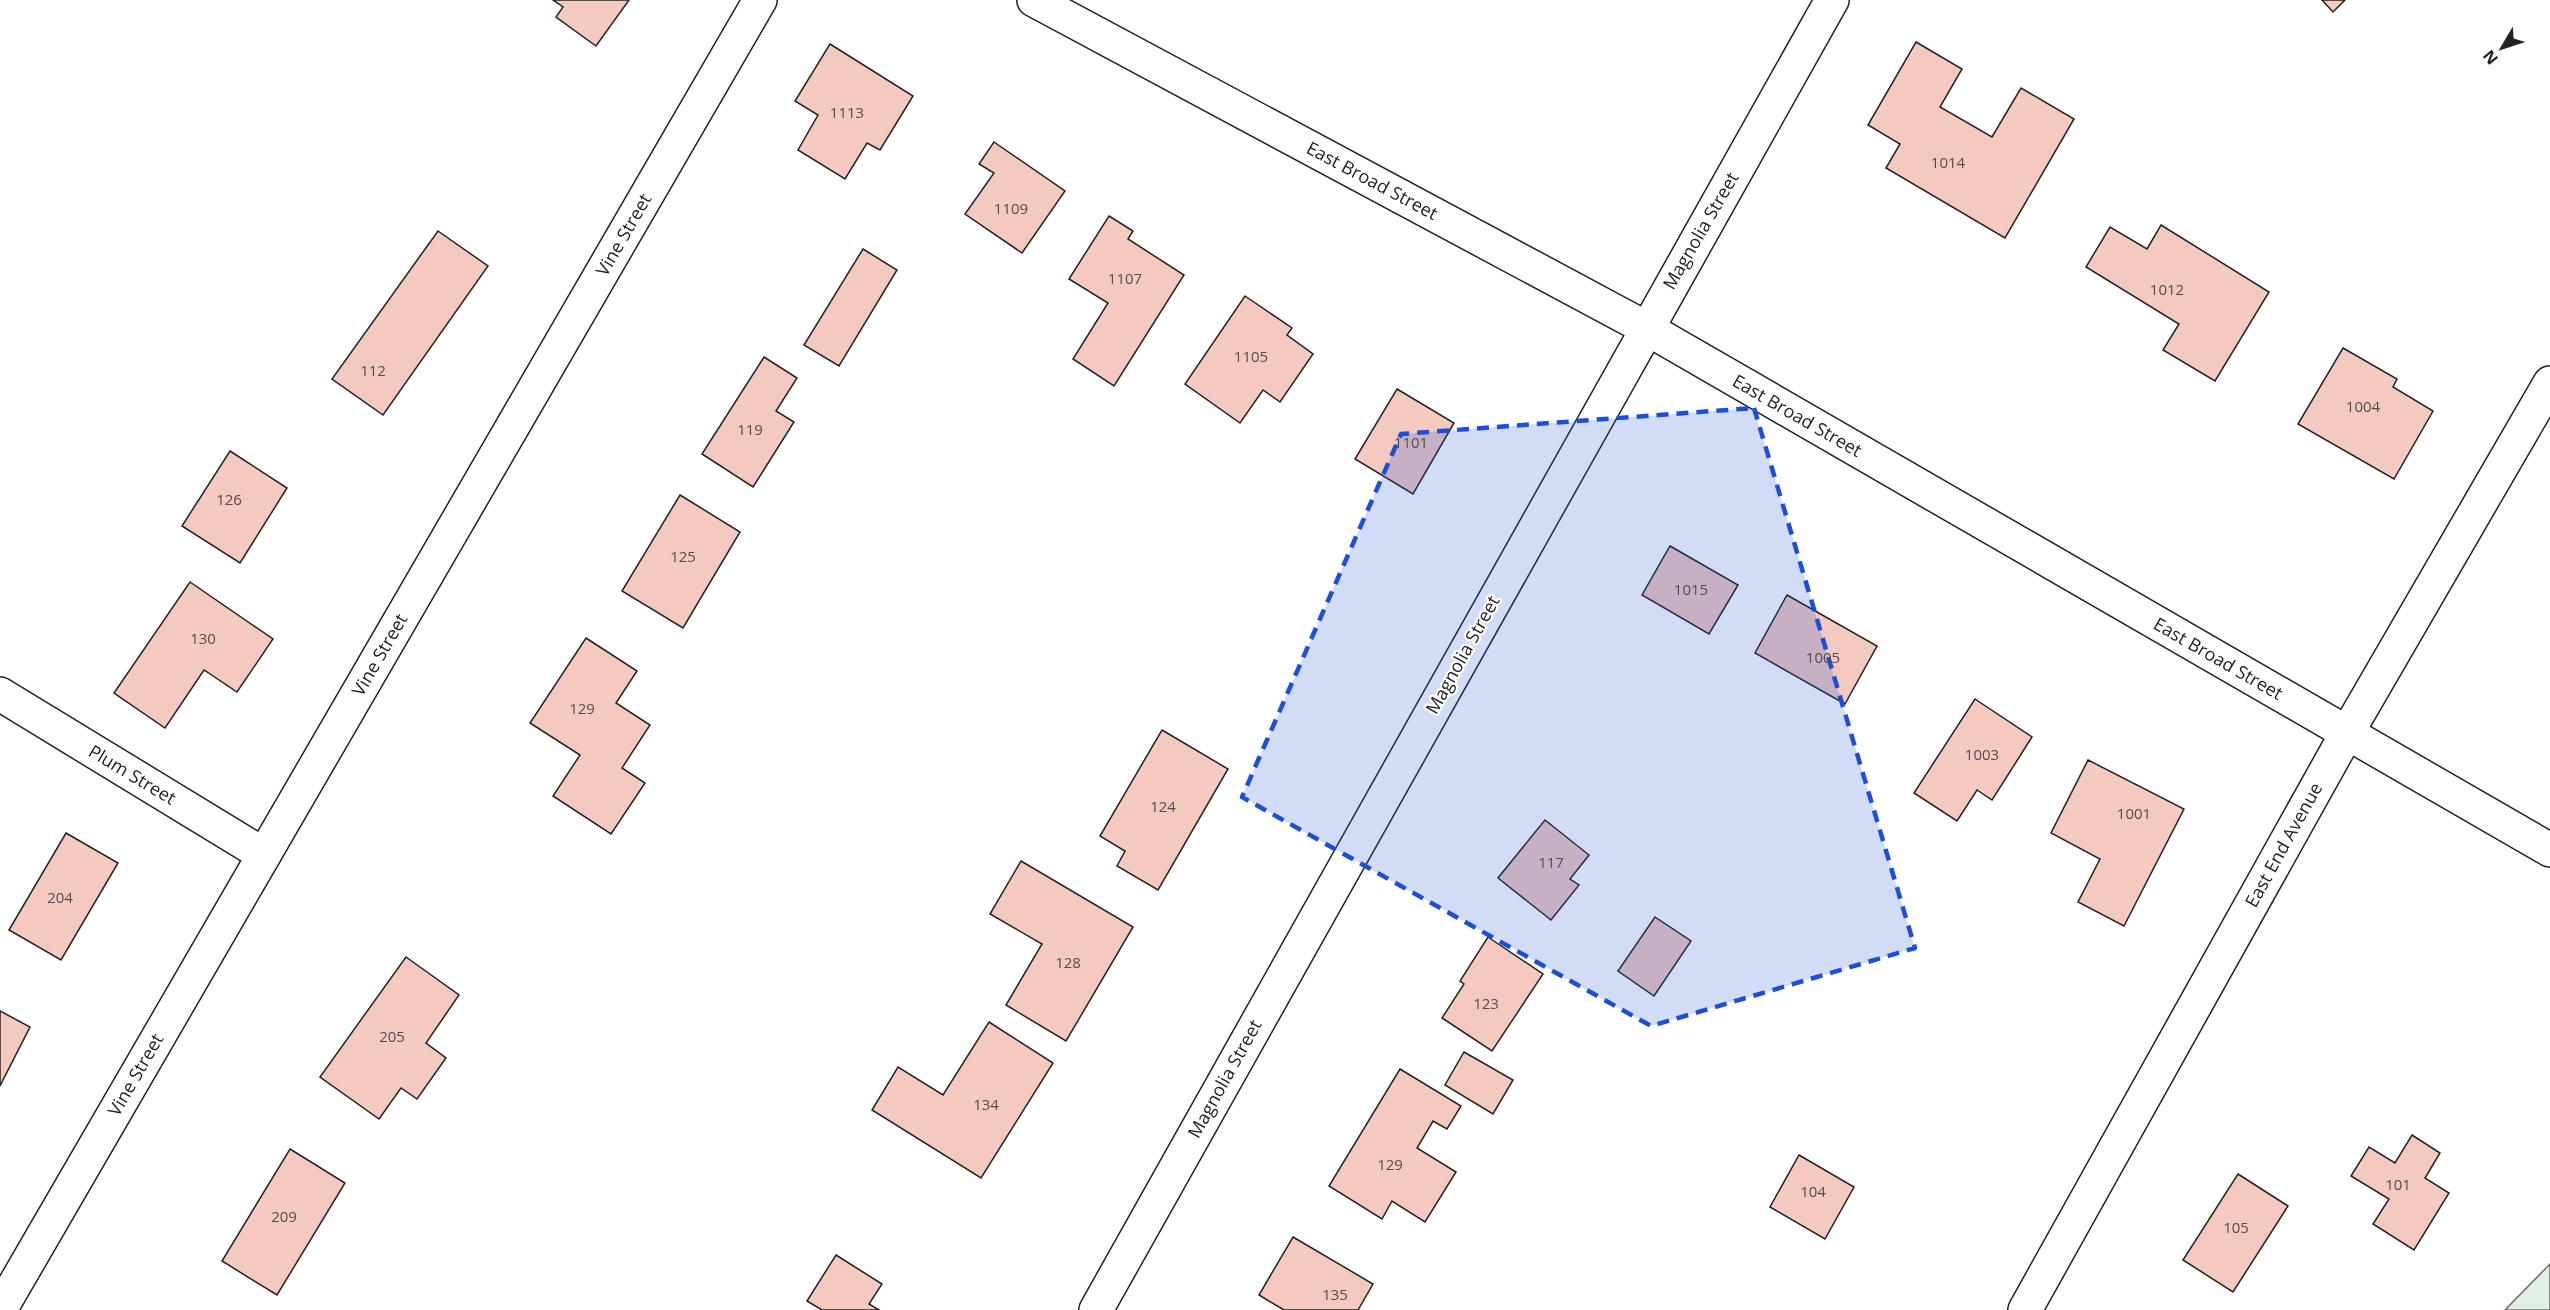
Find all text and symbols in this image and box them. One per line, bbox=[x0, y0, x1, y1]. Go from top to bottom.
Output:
north arrow bbox=[2472, 18, 2532, 78]
text: N bbox=[2478, 45, 2503, 69]
house number: 1113 bbox=[830, 102, 864, 122]
street label: East Broad Street bbox=[1303, 135, 1442, 225]
house number: 1014 bbox=[1931, 152, 1966, 172]
street label: Magnolia Street bbox=[1657, 167, 1743, 294]
street label: Vine Street bbox=[590, 189, 656, 280]
house number: 1109 bbox=[994, 198, 1028, 218]
house number: 1107 bbox=[1108, 268, 1142, 288]
house number: 1012 bbox=[2150, 279, 2184, 299]
house number: 1105 bbox=[1234, 346, 1268, 366]
house number: 112 bbox=[360, 360, 386, 380]
street label: East Broad Street bbox=[1729, 368, 1866, 462]
house number: 1004 bbox=[2346, 396, 2381, 416]
house number: 119 bbox=[737, 419, 763, 439]
house number: 1101 bbox=[1394, 432, 1428, 452]
house number: 126 bbox=[216, 489, 242, 509]
house number: 125 bbox=[670, 546, 696, 566]
house number: 1015 bbox=[1674, 579, 1708, 599]
street label: Magnolia Street bbox=[1420, 591, 1505, 718]
street label: Vine Street bbox=[346, 609, 412, 700]
street label: East Broad Street bbox=[2150, 611, 2287, 705]
house number: 130 bbox=[190, 628, 216, 648]
house number: 1005 bbox=[1806, 647, 1840, 667]
house number: 129 bbox=[569, 698, 595, 718]
street label: Plum Street bbox=[84, 739, 181, 810]
house number: 1003 bbox=[1965, 744, 1999, 764]
street label: East End Avenue bbox=[2239, 778, 2327, 911]
house number: 124 bbox=[1150, 796, 1176, 816]
house number: 1001 bbox=[2117, 803, 2151, 823]
house number: 117 bbox=[1538, 852, 1564, 872]
house number: 204 bbox=[47, 887, 73, 907]
house number: 128 bbox=[1055, 952, 1081, 972]
house number: 123 bbox=[1473, 993, 1499, 1013]
street label: Magnolia Street bbox=[1182, 1015, 1267, 1142]
house number: 205 bbox=[379, 1026, 405, 1046]
street label: Vine Street bbox=[102, 1029, 168, 1120]
house number: 134 bbox=[973, 1094, 999, 1114]
house number: 129 bbox=[1377, 1154, 1403, 1174]
house number: 101 bbox=[2385, 1174, 2411, 1194]
house number: 104 bbox=[1800, 1181, 1826, 1201]
house number: 209 bbox=[271, 1206, 297, 1226]
house number: 105 bbox=[2223, 1217, 2249, 1237]
house number: 135 bbox=[1322, 1284, 1348, 1304]

